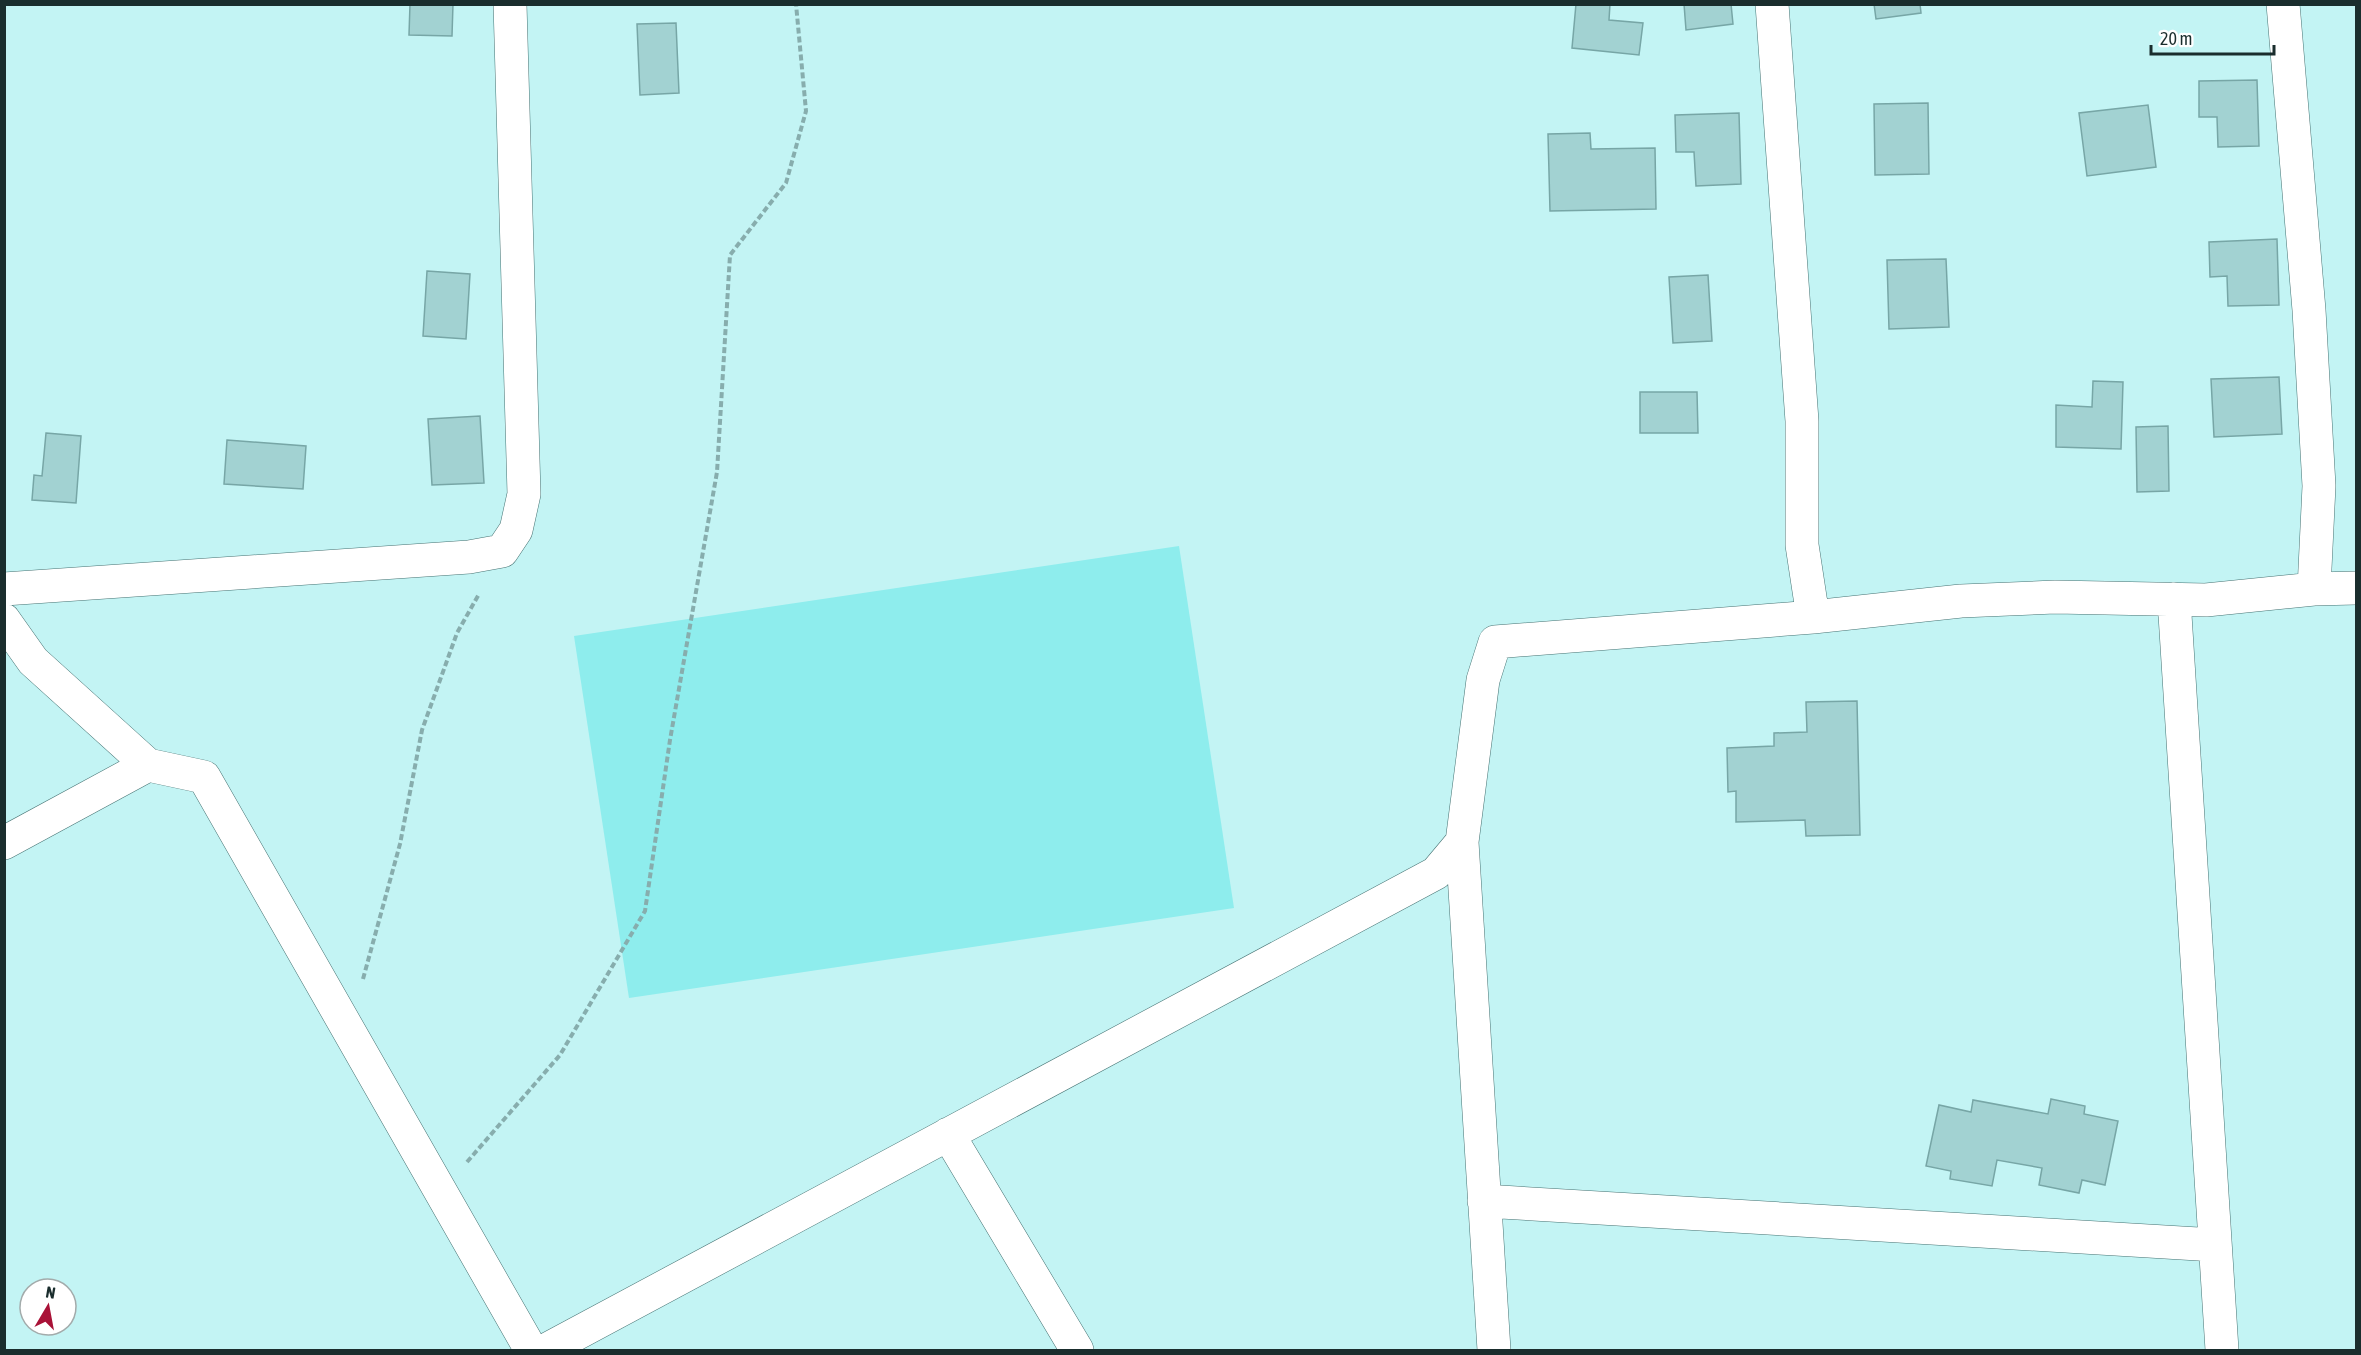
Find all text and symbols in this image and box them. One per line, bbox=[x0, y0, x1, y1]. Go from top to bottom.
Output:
scale bar bbox=[2151, 18, 2274, 56]
text: 20 m bbox=[2160, 28, 2192, 49]
north arrow bbox=[18, 1277, 78, 1337]
text: N bbox=[44, 1283, 57, 1302]

